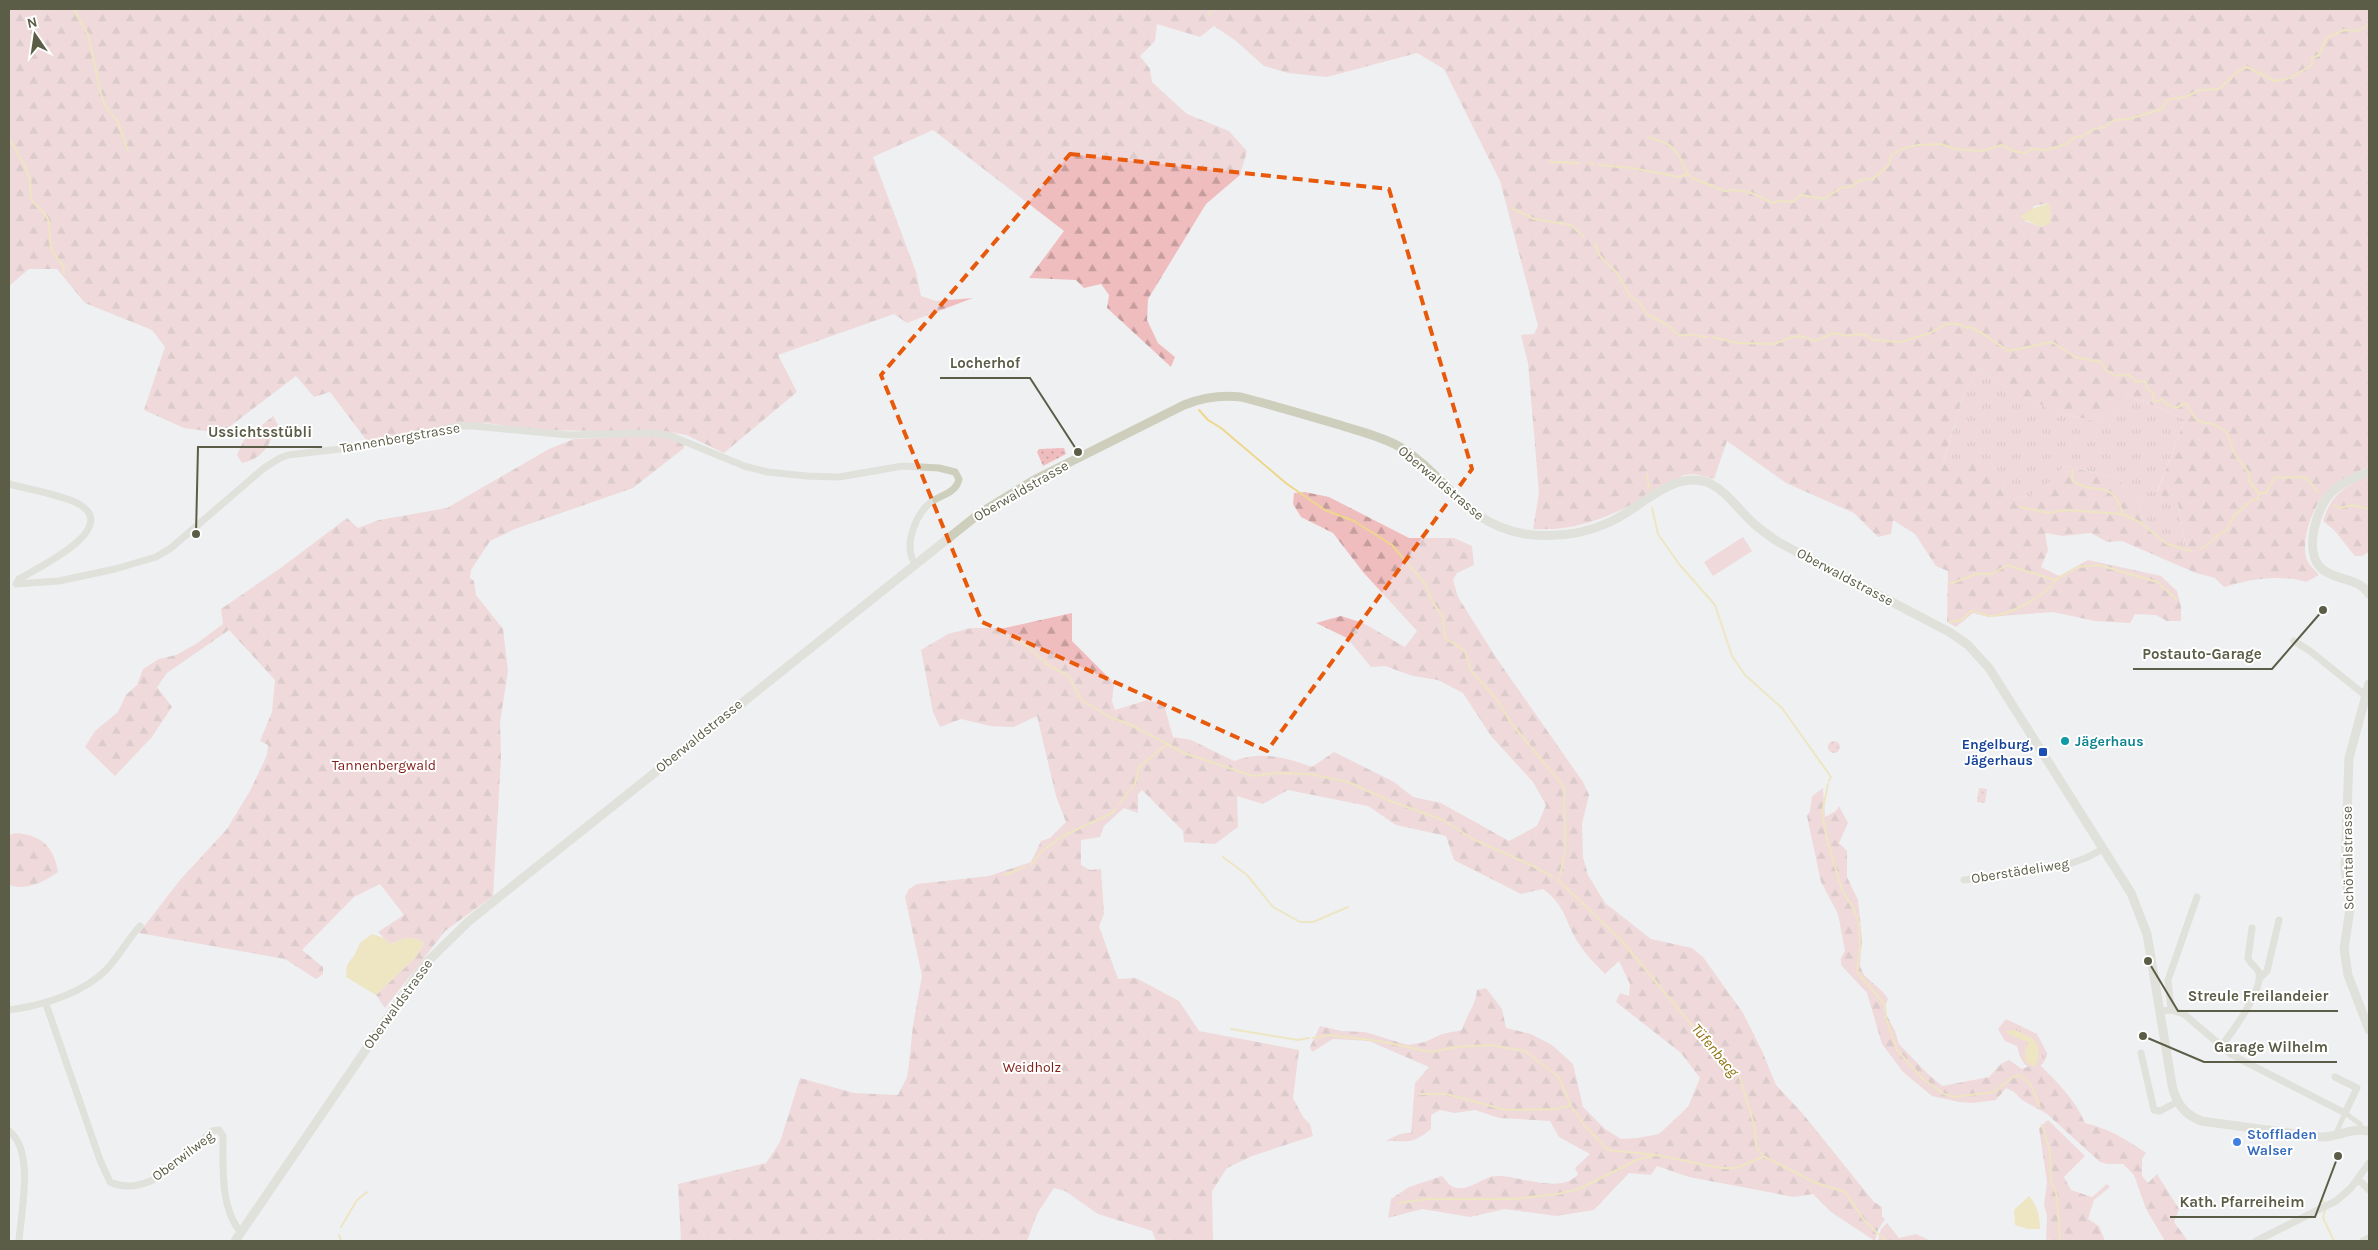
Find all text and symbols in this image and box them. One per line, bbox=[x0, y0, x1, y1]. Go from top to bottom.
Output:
north arrow bbox=[10, 10, 60, 60]
text: N bbox=[25, 13, 39, 32]
callout: Locherhof bbox=[940, 348, 1030, 378]
text: Locherhof bbox=[950, 354, 1021, 372]
callout: Ussichtsstübli bbox=[198, 417, 322, 447]
street label: Tannenbergstrasse bbox=[339, 419, 461, 457]
text: Ussichtsstübli bbox=[208, 423, 312, 441]
street label: Oberwaldstrasse bbox=[1395, 442, 1487, 524]
street label: Oberwaldstrasse bbox=[970, 457, 1072, 525]
street label: Oberwaldstrasse bbox=[1794, 544, 1896, 610]
callout: Postauto-Garage bbox=[2133, 639, 2272, 669]
text: Postauto-Garage bbox=[2142, 645, 2262, 663]
street label: Oberwaldstrasse bbox=[652, 696, 746, 776]
place label: Jägerhaus bbox=[2075, 733, 2144, 750]
marker: Jägerhaus bbox=[2059, 735, 2071, 747]
place label: Engelburg, Jägerhaus bbox=[1962, 736, 2033, 769]
marker: Engelburg, Jägerhaus bbox=[2037, 746, 2049, 758]
park label: Tannenbergwald bbox=[332, 757, 436, 774]
street label: Schöntalstrasse bbox=[2339, 806, 2357, 910]
street label: Oberstädeliweg bbox=[1970, 855, 2070, 887]
street label: Oberwaldstrasse bbox=[360, 956, 436, 1052]
callout: Streule Freilandeier bbox=[2178, 981, 2338, 1011]
text: Streule Freilandeier bbox=[2188, 987, 2328, 1005]
water label: Tüfenbacg bbox=[1688, 1020, 1743, 1081]
callout: Garage Wilhelm bbox=[2204, 1032, 2337, 1062]
text: Garage Wilhelm bbox=[2214, 1038, 2328, 1056]
park label: Weidholz bbox=[1003, 1059, 1061, 1076]
place label: Stoffladen Walser bbox=[2247, 1126, 2317, 1159]
street label: Oberwilweg bbox=[149, 1127, 217, 1185]
marker: Stoffladen Walser bbox=[2231, 1136, 2243, 1148]
callout: Kath. Pfarreiheim bbox=[2170, 1187, 2315, 1217]
text: Kath. Pfarreiheim bbox=[2180, 1193, 2304, 1211]

